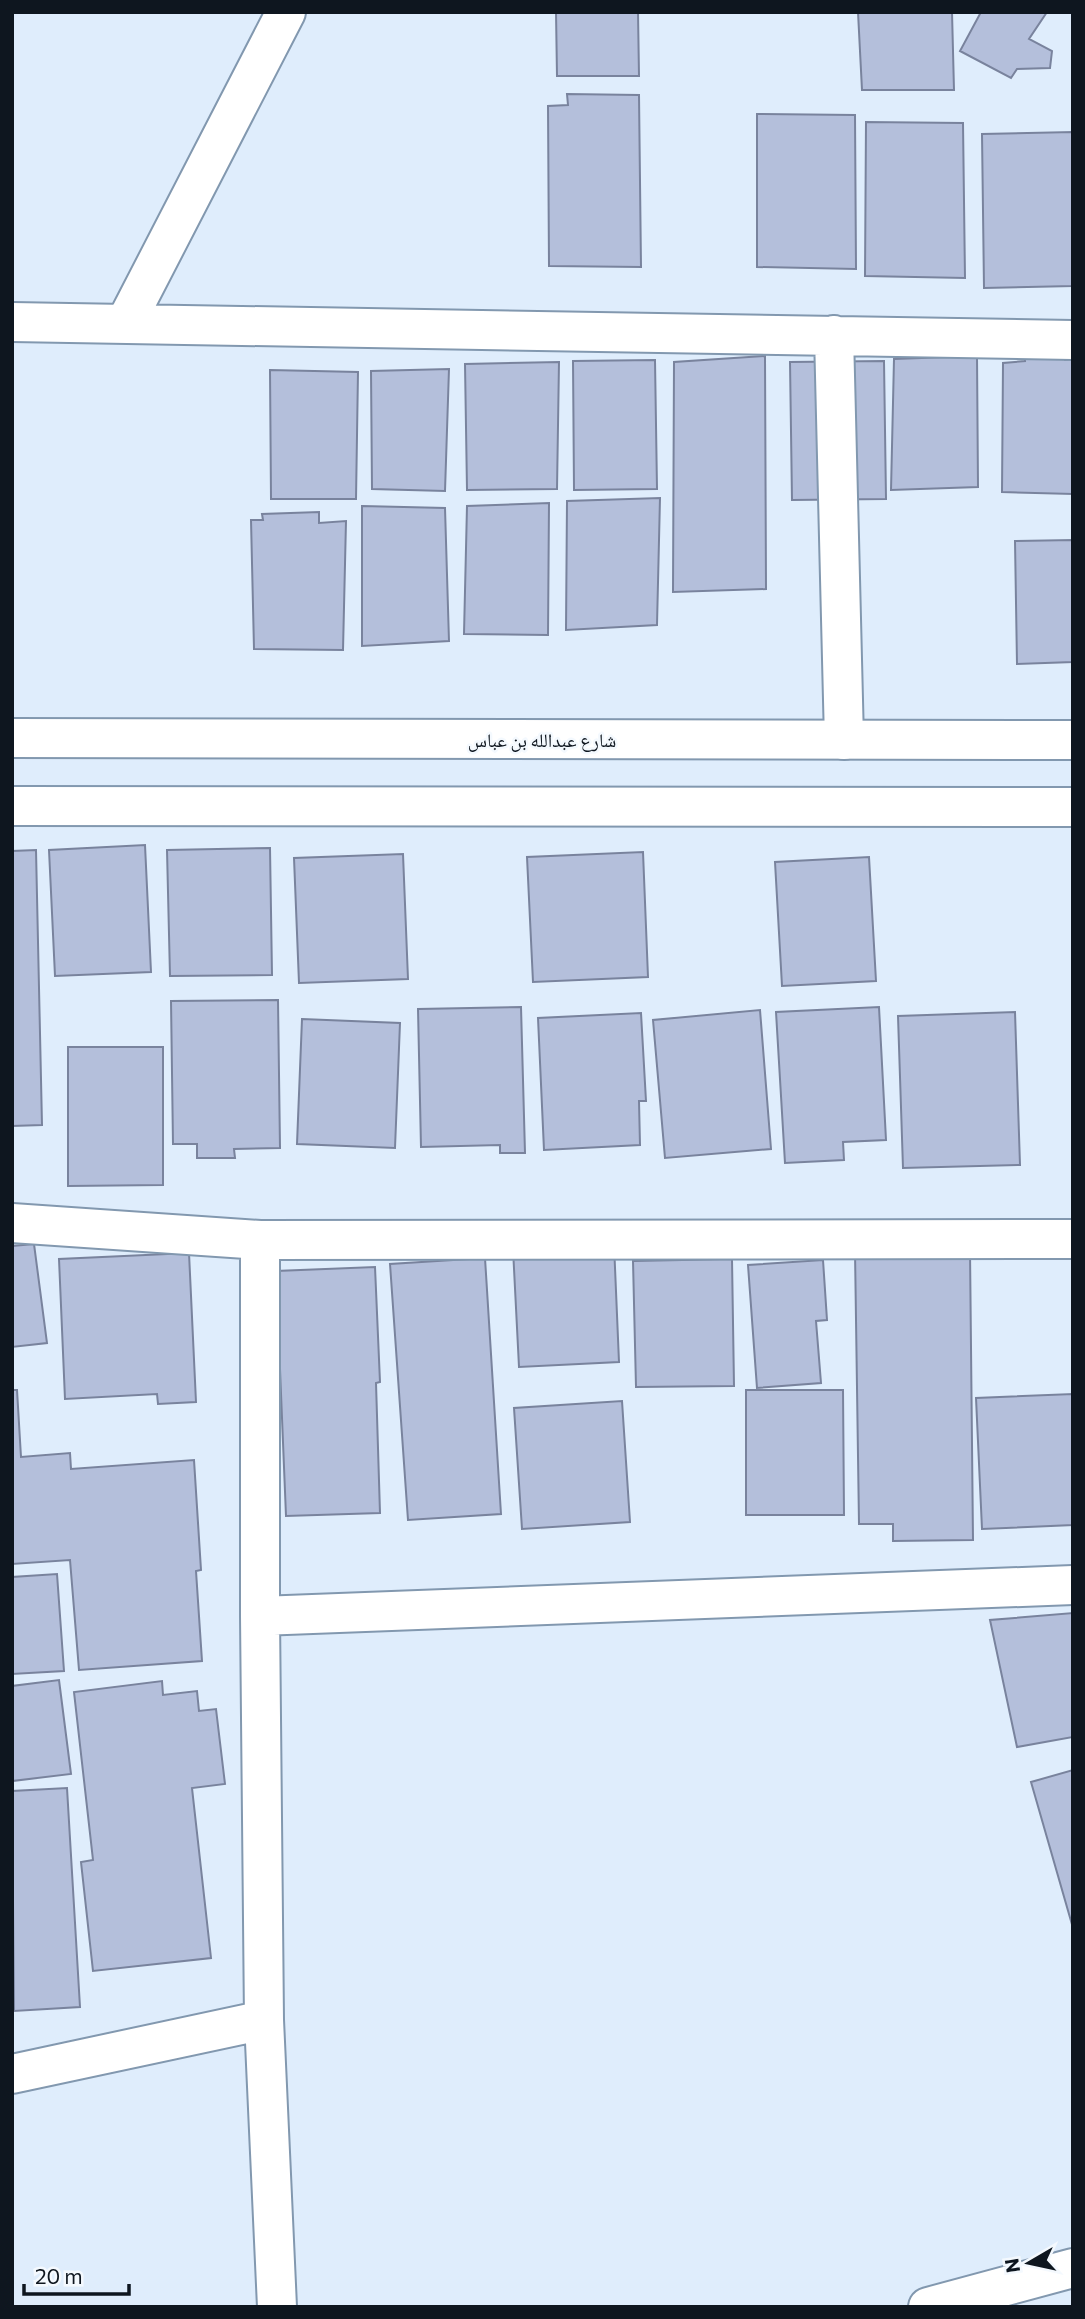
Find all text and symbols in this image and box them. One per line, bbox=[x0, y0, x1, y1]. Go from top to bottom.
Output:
street label: شارع عبدالله بن عباس bbox=[468, 728, 616, 752]
north arrow bbox=[994, 2228, 1064, 2298]
scale bar bbox=[24, 2252, 130, 2296]
text: N bbox=[999, 2257, 1024, 2275]
text: 20 m bbox=[35, 2263, 83, 2288]

